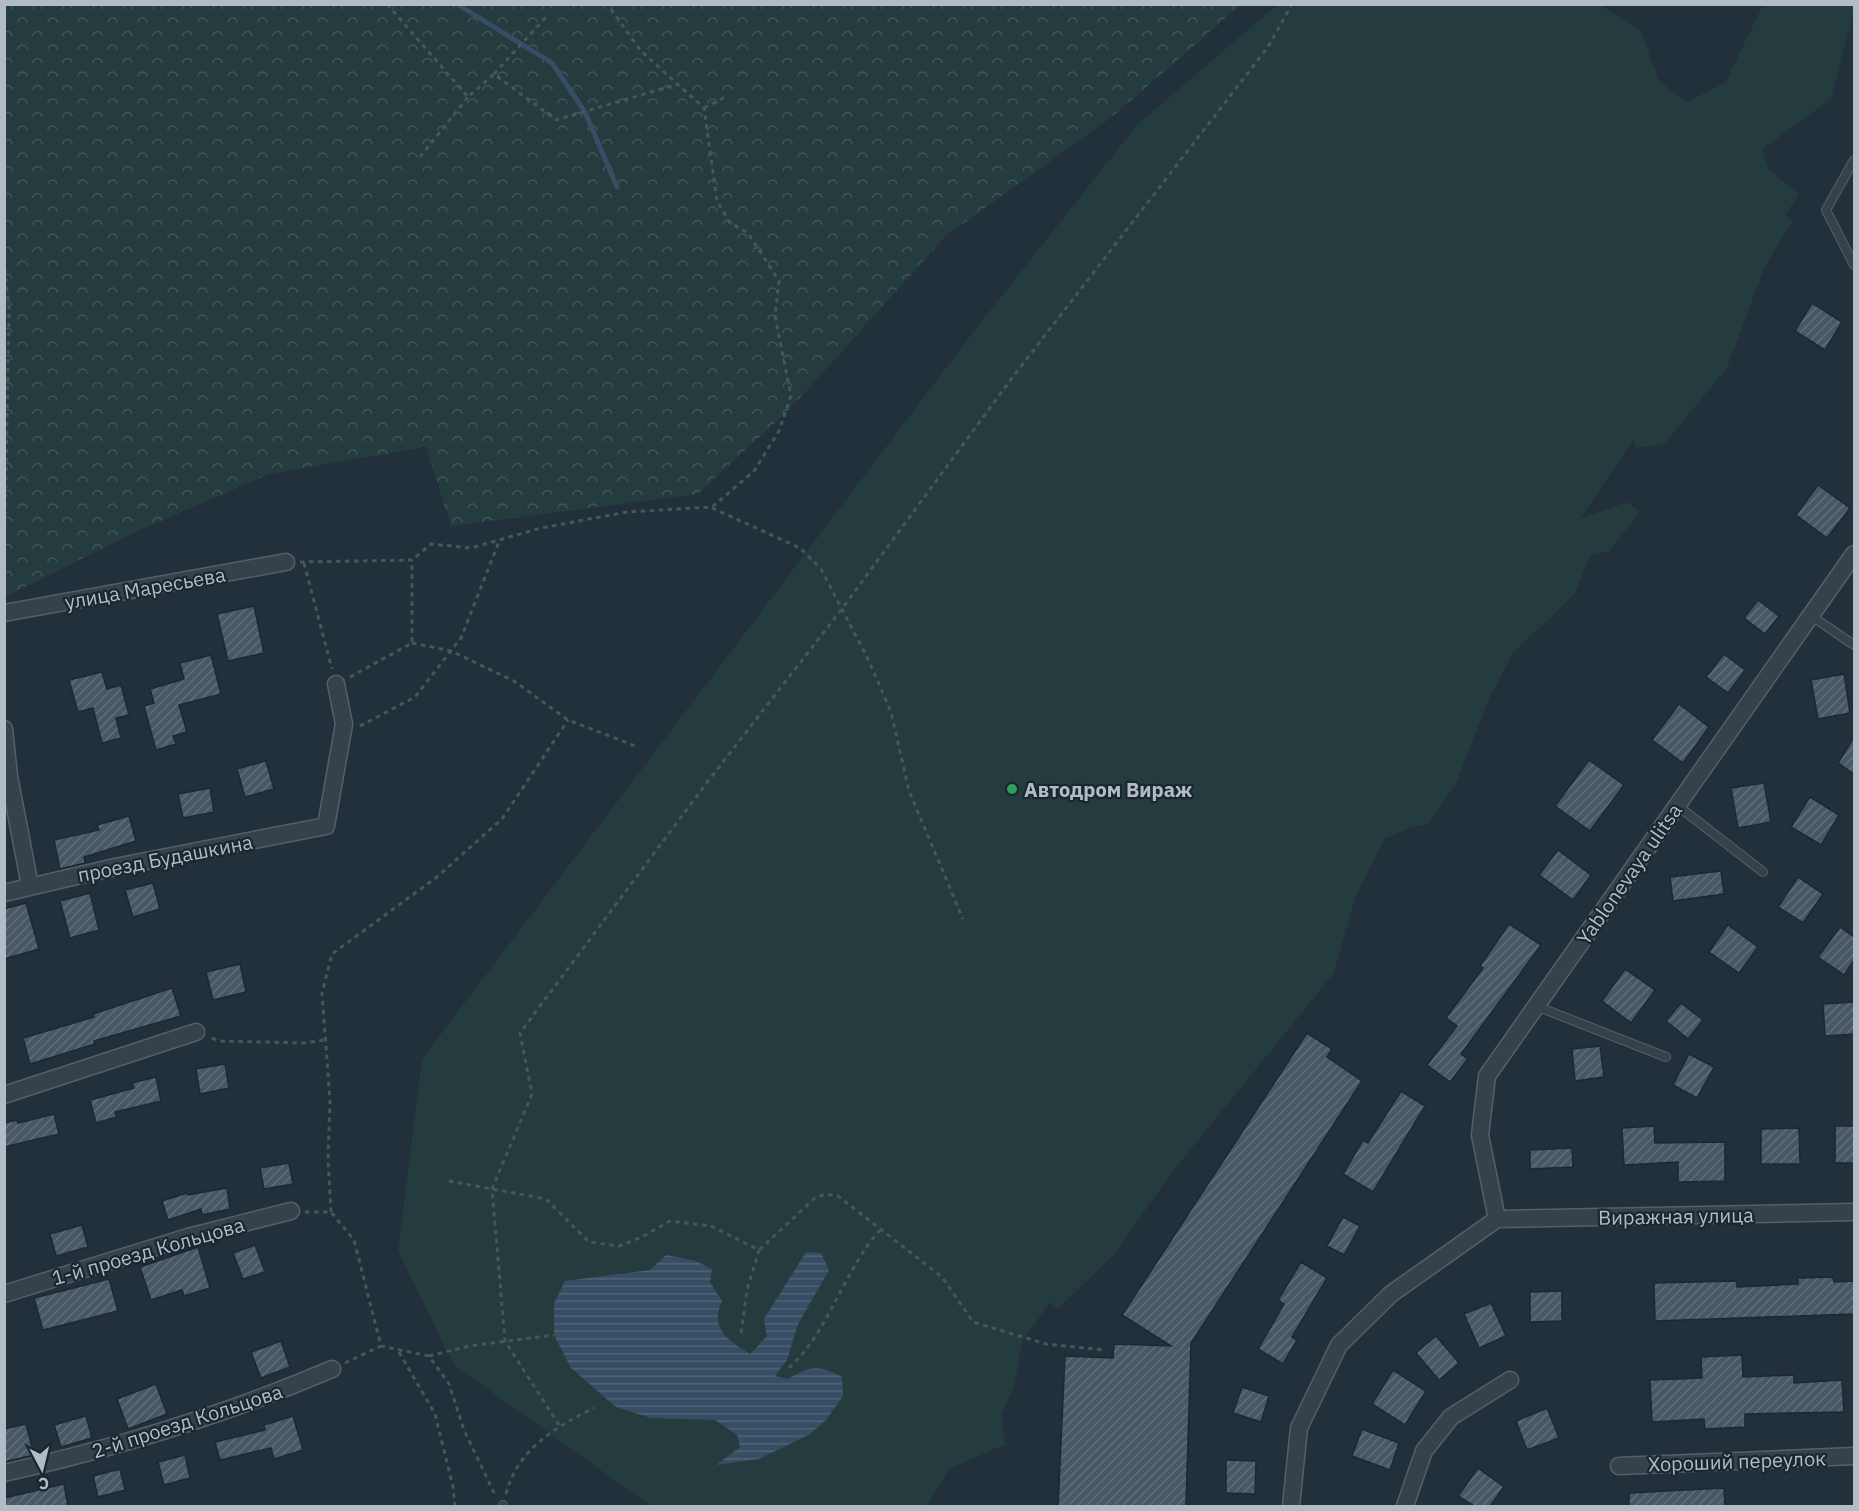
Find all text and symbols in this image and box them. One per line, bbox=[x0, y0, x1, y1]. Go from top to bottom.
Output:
street label: улица Маресьева bbox=[62, 561, 228, 615]
place label: Автодром Вираж bbox=[1024, 776, 1192, 803]
marker: Автодром Вираж bbox=[1005, 782, 1019, 796]
street label: Yablonevaya ulitsa bbox=[1570, 798, 1688, 950]
street label: проезд Будашкина bbox=[75, 828, 255, 888]
street label: Виражная улица bbox=[1598, 1201, 1754, 1231]
street label: 1-й проезд Кольцова bbox=[49, 1211, 248, 1291]
street label: 2-й проезд Кольцова bbox=[88, 1377, 286, 1465]
north arrow bbox=[12, 1439, 72, 1499]
street label: Хороший переулок bbox=[1647, 1444, 1827, 1478]
text: С bbox=[37, 1473, 50, 1494]

